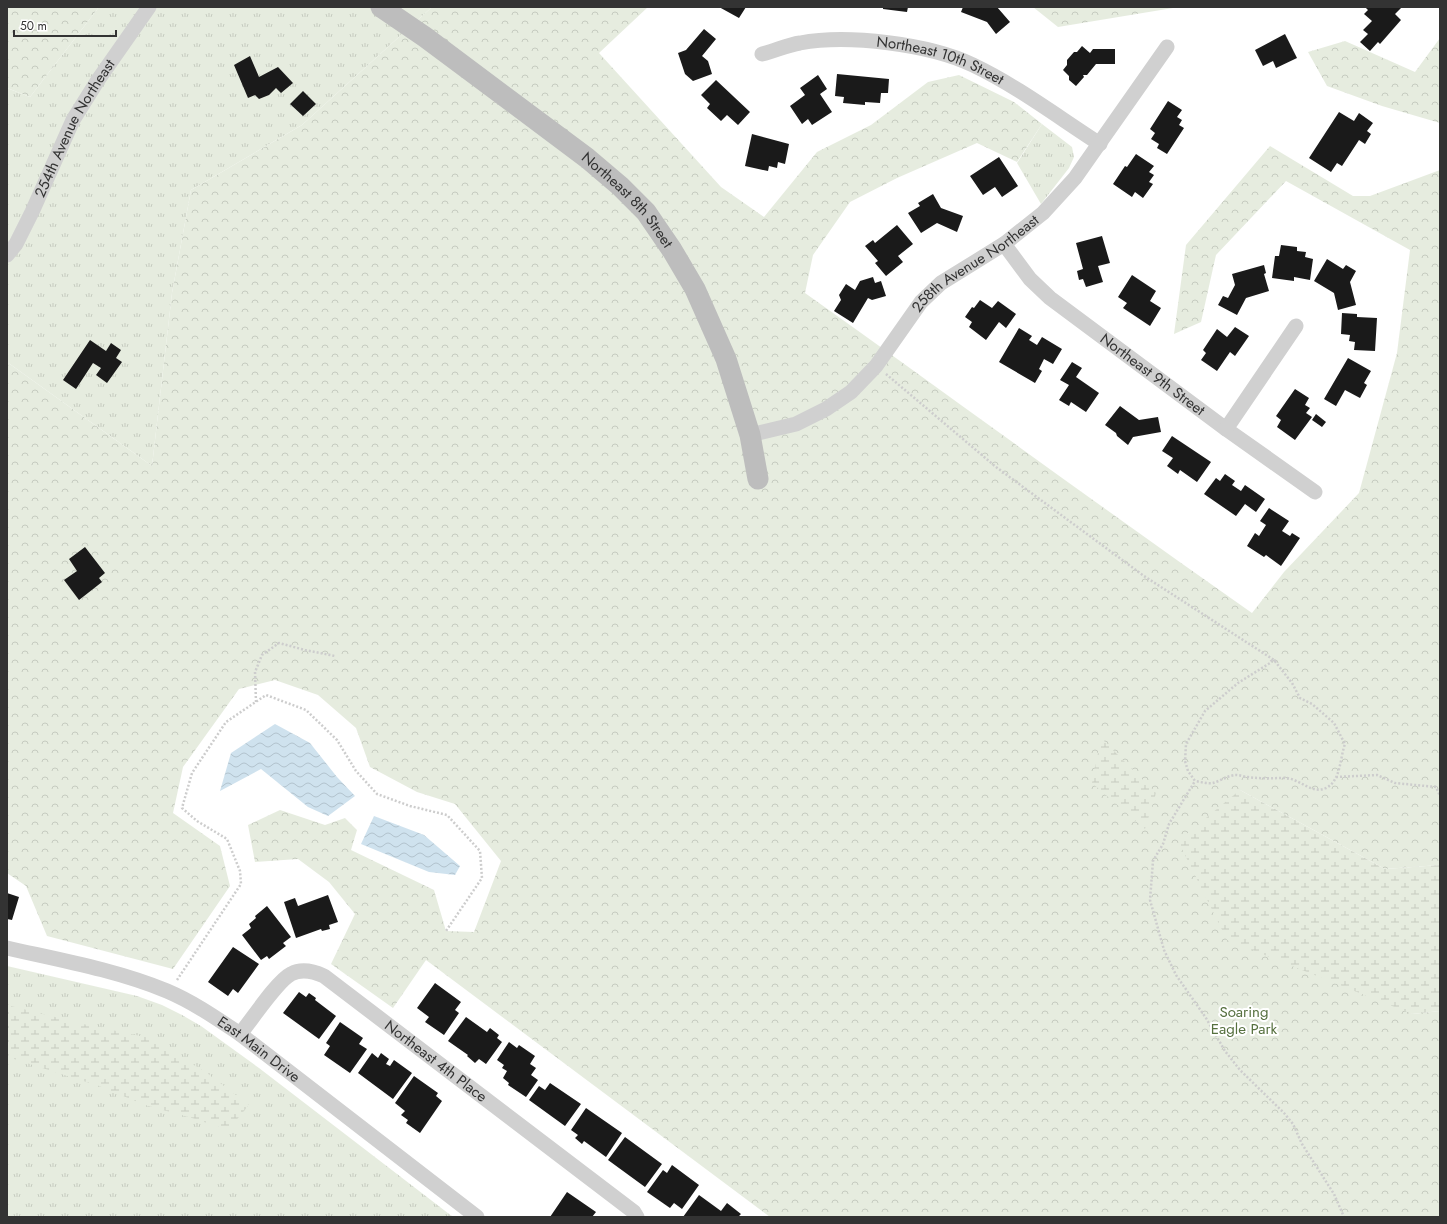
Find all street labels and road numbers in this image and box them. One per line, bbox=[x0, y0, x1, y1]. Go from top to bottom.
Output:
street label: Northeast 10th Street bbox=[875, 30, 1008, 90]
street label: 254th Avenue Northeast bbox=[29, 54, 121, 201]
street label: Northeast 8th Street bbox=[577, 147, 679, 253]
street label: 258th Avenue Northeast bbox=[906, 209, 1044, 317]
street label: Northeast 9th Street bbox=[1095, 328, 1210, 421]
street label: East Main Drive bbox=[213, 1011, 305, 1088]
street label: Northeast 4th Place bbox=[380, 1015, 492, 1108]

